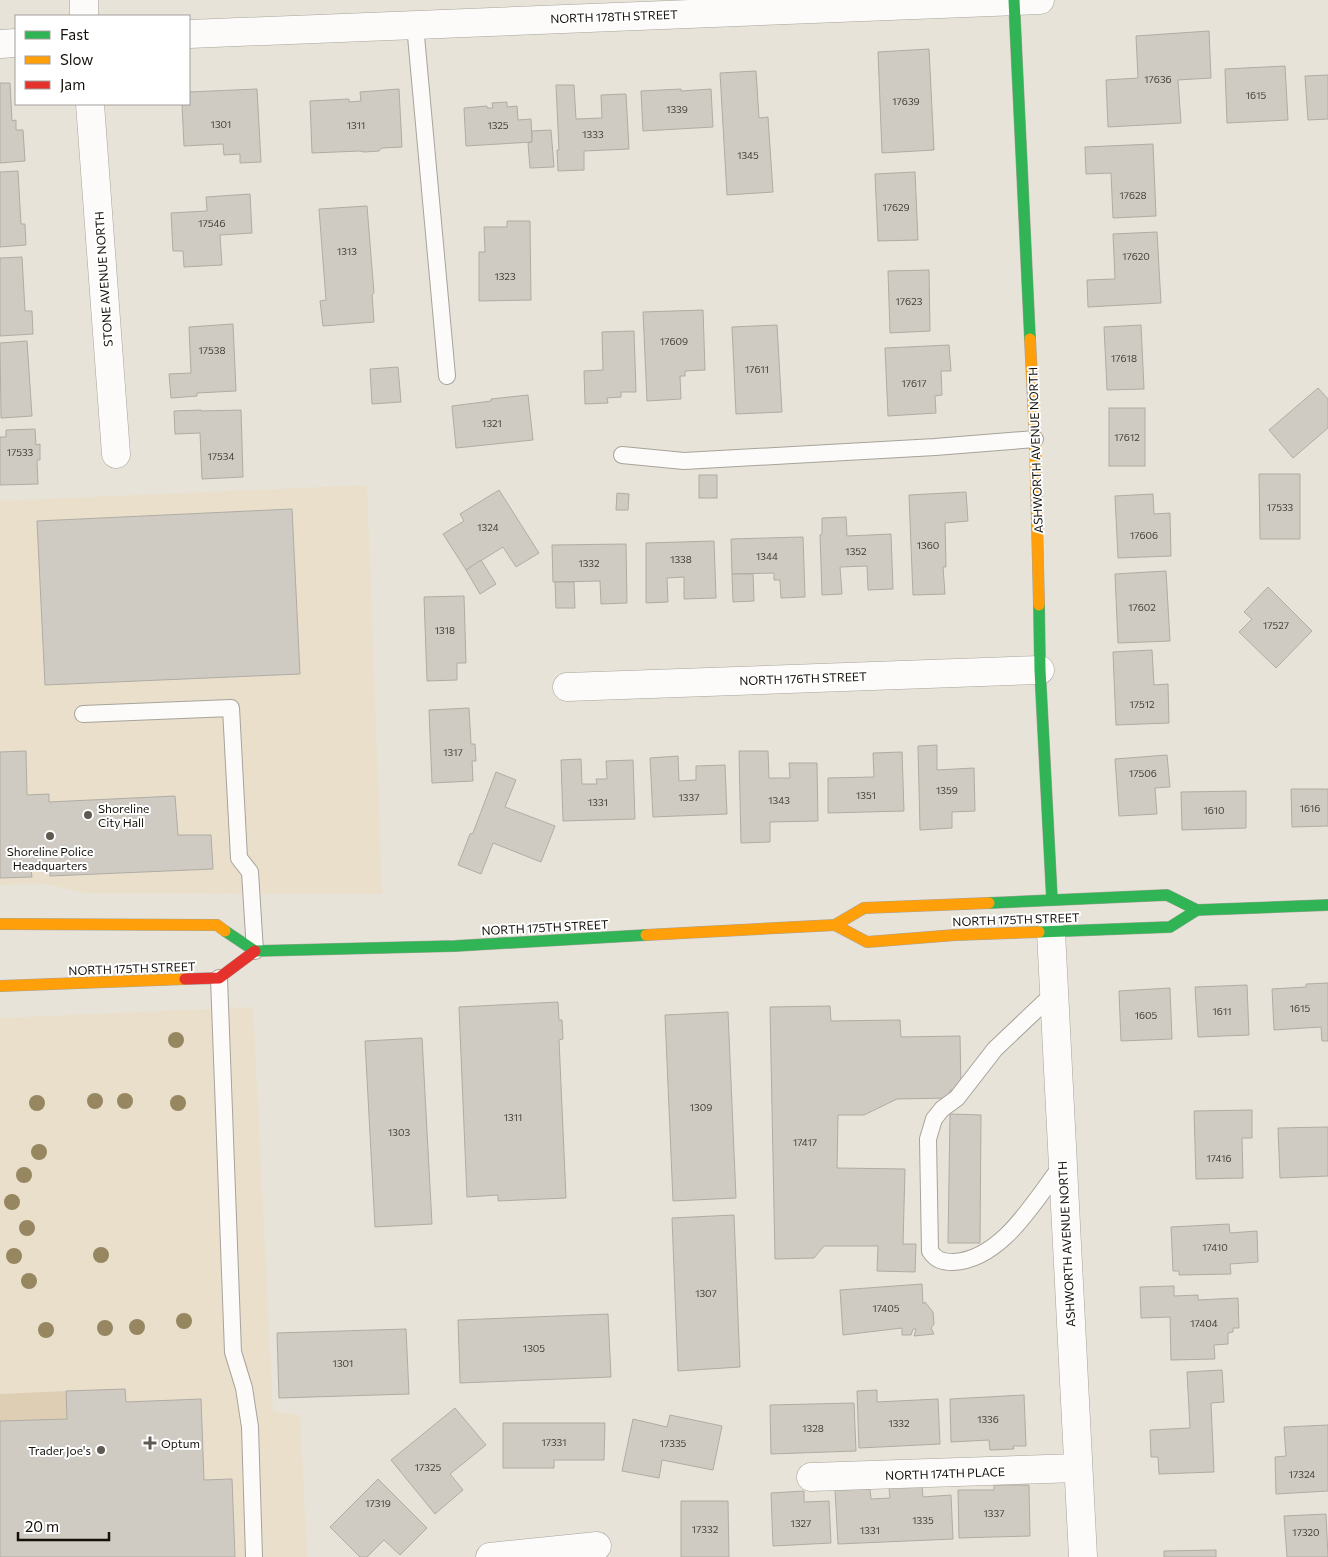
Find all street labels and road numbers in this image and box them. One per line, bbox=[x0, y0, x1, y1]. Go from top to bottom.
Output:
street label: NORTH 178TH STREET bbox=[550, 7, 678, 25]
street label: STONE AVENUE NORTH bbox=[91, 211, 115, 347]
street label: ASHWORTH AVENUE NORTH bbox=[1025, 367, 1045, 533]
street label: NORTH 176TH STREET bbox=[739, 669, 867, 687]
street label: NORTH 175TH STREET bbox=[952, 910, 1080, 928]
street label: NORTH 175TH STREET bbox=[481, 917, 609, 937]
street label: NORTH 175TH STREET bbox=[68, 959, 196, 977]
street label: ASHWORTH AVENUE NORTH bbox=[1055, 1161, 1077, 1327]
street label: NORTH 174TH PLACE bbox=[885, 1464, 1005, 1482]

